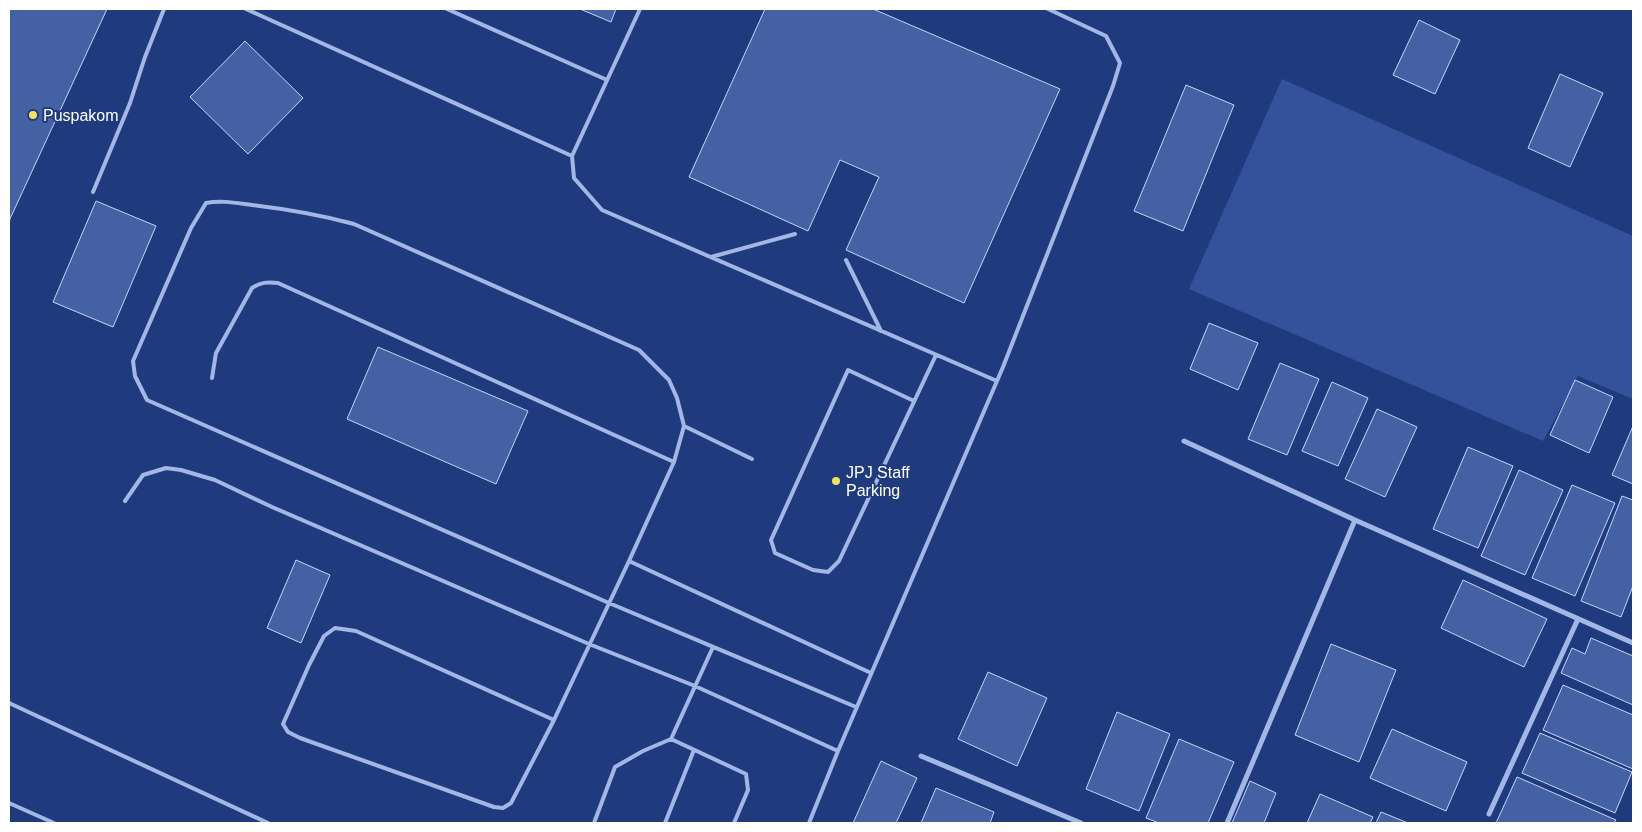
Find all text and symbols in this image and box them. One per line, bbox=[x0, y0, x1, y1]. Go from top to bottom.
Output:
place label: Puspakom bbox=[43, 107, 119, 124]
marker: Puspakom bbox=[27, 109, 39, 121]
place label: JPJ Staff Parking bbox=[846, 464, 910, 499]
marker: JPJ Staff Parking bbox=[830, 475, 842, 487]

